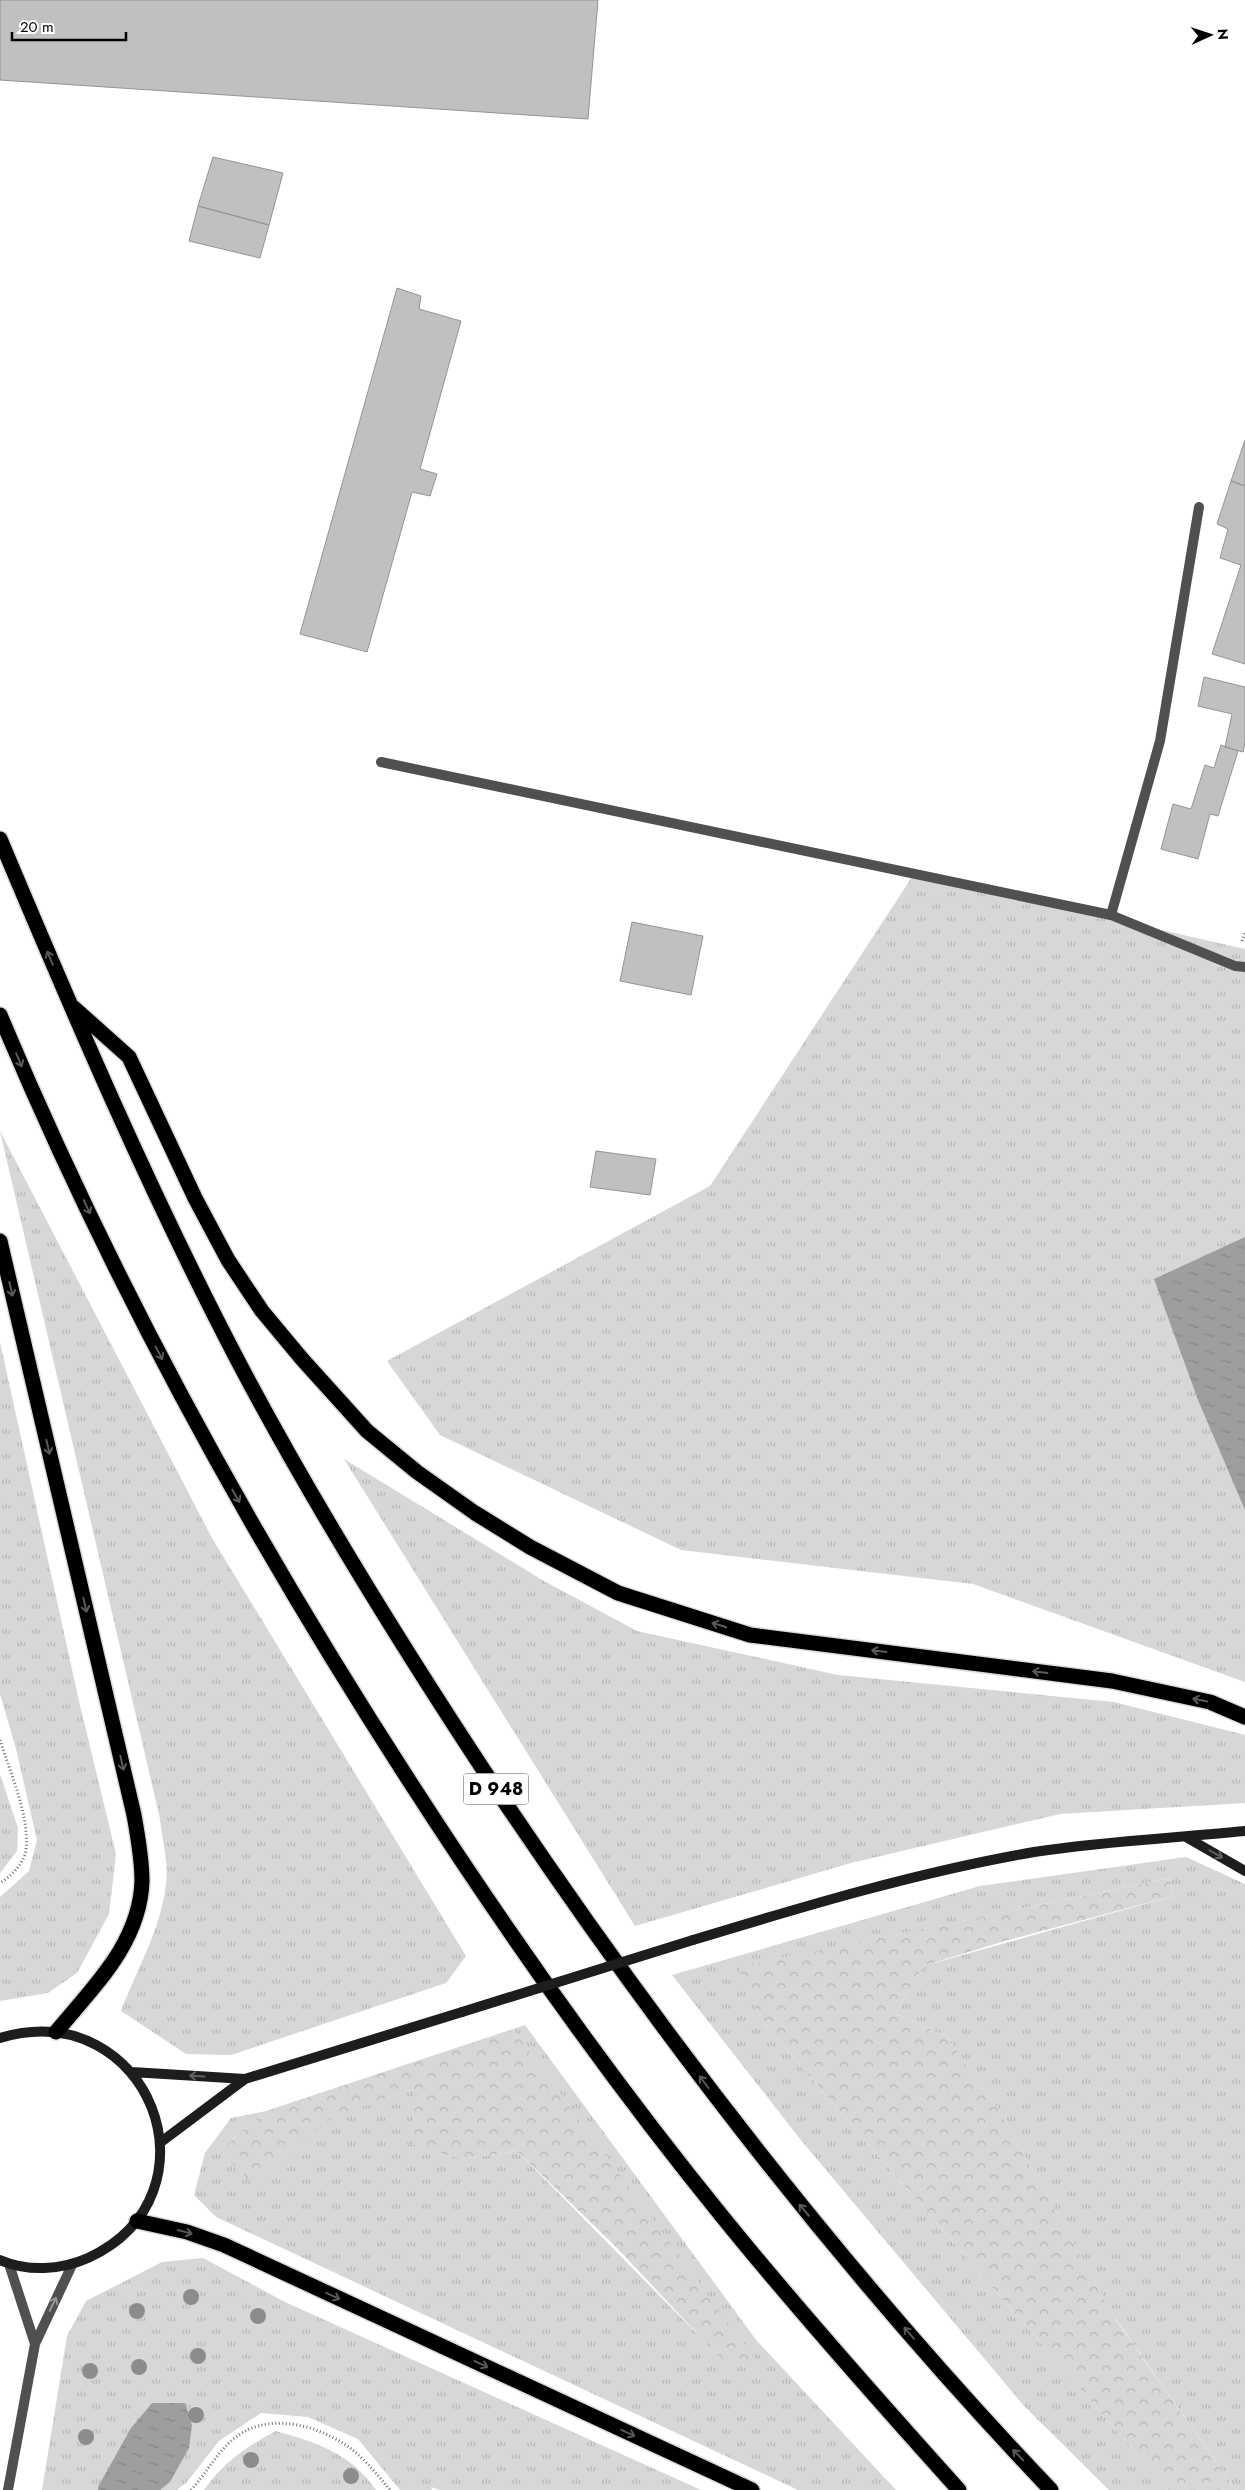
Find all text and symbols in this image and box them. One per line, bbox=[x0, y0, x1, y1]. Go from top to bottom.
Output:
scale bar bbox=[12, 10, 126, 42]
north arrow bbox=[1185, 10, 1235, 60]
text: 20 m bbox=[20, 16, 54, 38]
text: N bbox=[1213, 28, 1233, 40]
one-way arrow bbox=[45, 951, 54, 966]
one-way arrow bbox=[14, 1052, 24, 1067]
one-way arrow bbox=[82, 1200, 92, 1215]
one-way arrow bbox=[7, 1280, 16, 1296]
one-way arrow bbox=[155, 1345, 164, 1360]
one-way arrow bbox=[44, 1438, 53, 1454]
one-way arrow bbox=[231, 1489, 241, 1503]
one-way arrow bbox=[81, 1597, 90, 1613]
one-way arrow bbox=[711, 1620, 727, 1629]
one-way arrow bbox=[871, 1646, 887, 1656]
one-way arrow bbox=[1032, 1667, 1048, 1677]
one-way arrow bbox=[1192, 1695, 1208, 1704]
one-way arrow bbox=[118, 1755, 127, 1771]
road number: D 948 bbox=[464, 1774, 528, 1805]
one-way arrow bbox=[1208, 1850, 1222, 1860]
one-way arrow bbox=[189, 2072, 205, 2081]
one-way arrow bbox=[699, 2075, 709, 2089]
one-way arrow bbox=[798, 2203, 810, 2216]
one-way arrow bbox=[176, 2227, 192, 2237]
one-way arrow bbox=[326, 2291, 341, 2301]
one-way arrow bbox=[49, 2297, 59, 2312]
one-way arrow bbox=[904, 2327, 915, 2340]
one-way arrow bbox=[473, 2360, 488, 2370]
one-way arrow bbox=[620, 2429, 635, 2438]
one-way arrow bbox=[1012, 2449, 1024, 2461]

